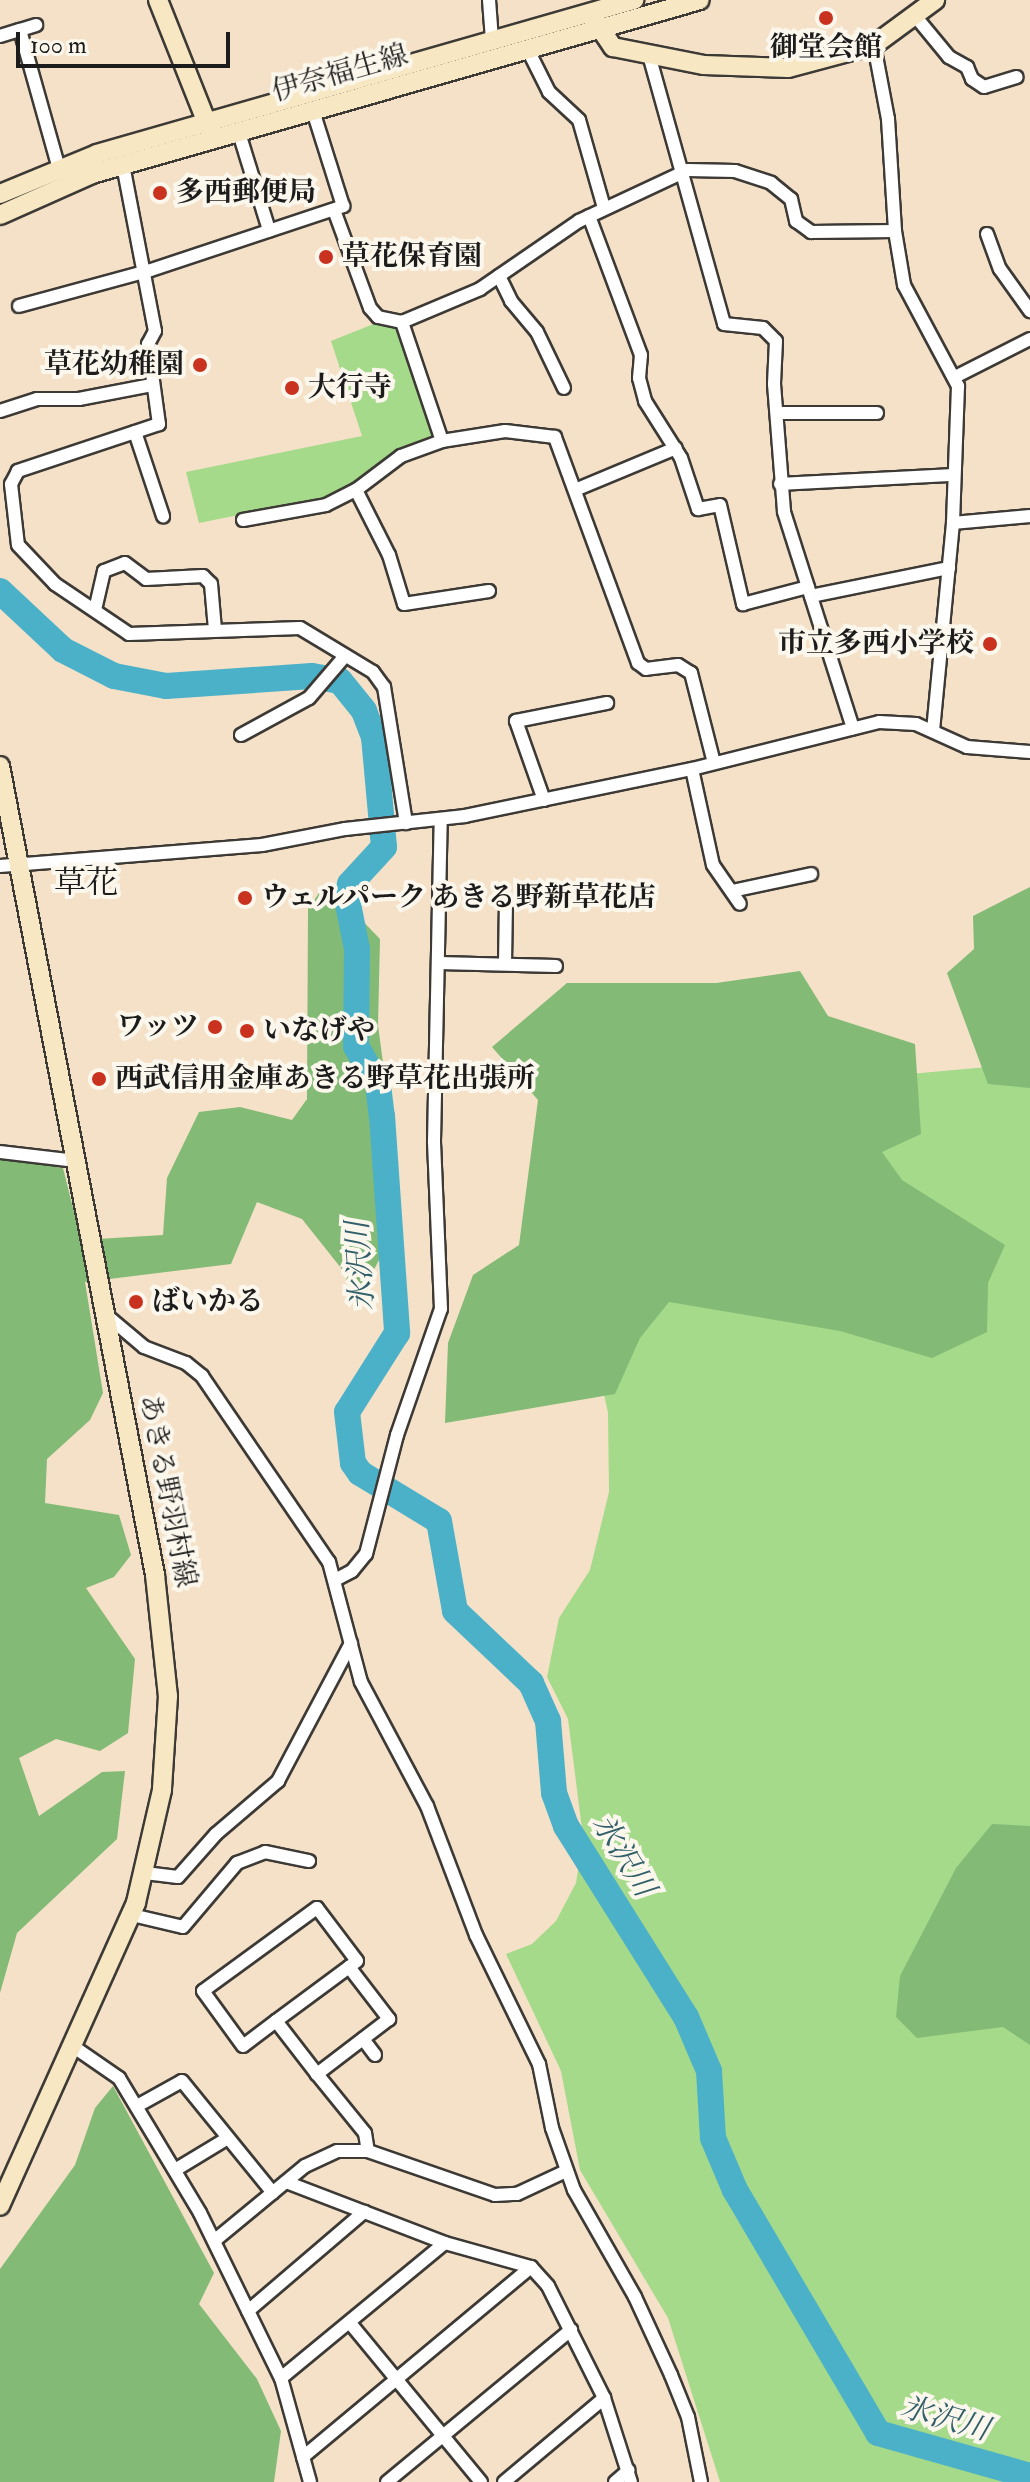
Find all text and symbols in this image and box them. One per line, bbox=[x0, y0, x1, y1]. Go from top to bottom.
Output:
marker: 御堂会館 bbox=[817, 9, 835, 27]
scale bar bbox=[20, 16, 234, 66]
text: 100 m bbox=[30, 30, 87, 61]
place label: 御堂会館 bbox=[770, 31, 882, 65]
street label: 伊奈福生線 bbox=[268, 39, 412, 109]
place label: 多西郵便局 bbox=[176, 176, 316, 210]
marker: 多西郵便局 bbox=[151, 184, 169, 202]
place label: 草花保育園 bbox=[342, 240, 482, 274]
marker: 草花保育園 bbox=[317, 248, 335, 266]
place label: 草花幼稚園 bbox=[44, 348, 184, 382]
marker: 草花幼稚園 bbox=[191, 356, 209, 374]
place label: 大行寺 bbox=[308, 371, 392, 405]
marker: 大行寺 bbox=[283, 379, 301, 397]
place label: 市立多西小学校 bbox=[778, 627, 974, 661]
marker: 市立多西小学校 bbox=[981, 635, 999, 653]
district label: 草花 bbox=[54, 864, 118, 902]
place label: ウェルパーク あきる野新草花店 bbox=[261, 881, 659, 915]
marker: ウェルパーク あきる野新草花店 bbox=[236, 889, 254, 907]
place label: ワッツ bbox=[115, 1010, 199, 1044]
place label: いなげや bbox=[263, 1014, 375, 1048]
marker: ワッツ bbox=[206, 1018, 224, 1036]
marker: いなげや bbox=[238, 1022, 256, 1040]
place label: 西武信用金庫あきる野草花出張所 bbox=[115, 1062, 535, 1096]
marker: 西武信用金庫あきる野草花出張所 bbox=[90, 1070, 108, 1088]
water label: 氷沢川 bbox=[340, 1220, 382, 1312]
place label: ばいかる bbox=[152, 1285, 264, 1319]
marker: ばいかる bbox=[127, 1293, 145, 1311]
street label: あきる野羽村線 bbox=[132, 1392, 202, 1590]
water label: 氷沢川 bbox=[584, 1808, 662, 1904]
water label: 氷沢川 bbox=[897, 2389, 993, 2449]

